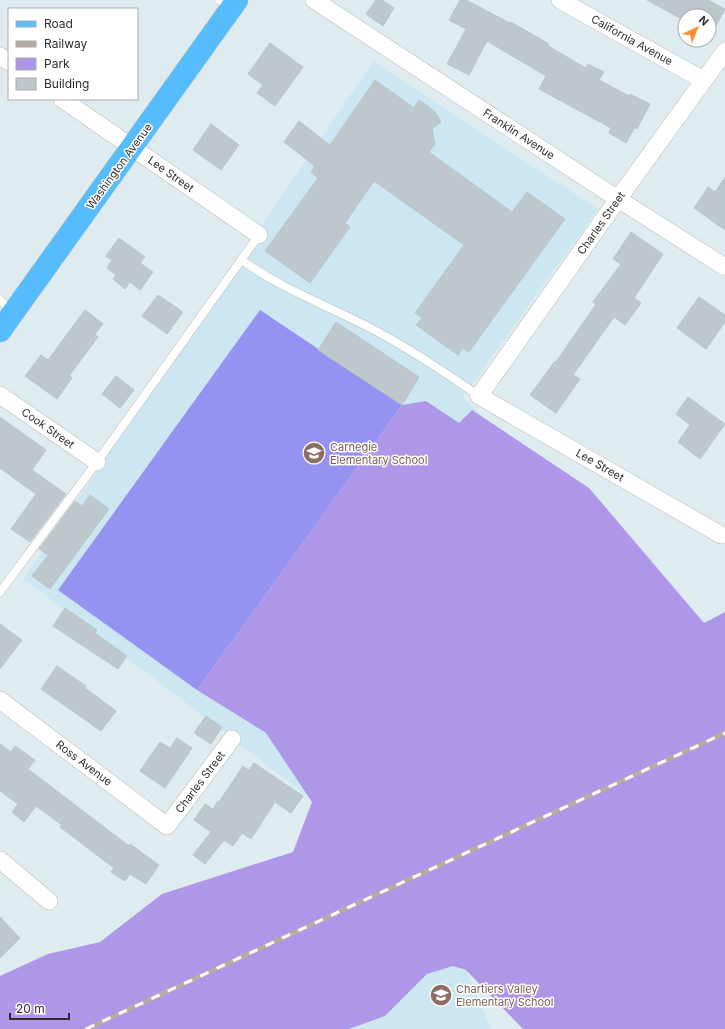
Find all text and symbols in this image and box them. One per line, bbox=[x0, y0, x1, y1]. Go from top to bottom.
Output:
legend bbox=[8, 8, 138, 100]
north arrow bbox=[677, 8, 717, 48]
street label: California Avenue bbox=[589, 12, 675, 68]
text: N bbox=[696, 13, 712, 29]
text: Road bbox=[44, 16, 73, 31]
text: Railway bbox=[44, 36, 88, 51]
text: Park bbox=[44, 56, 70, 71]
text: Building bbox=[44, 76, 89, 91]
street label: Franklin Avenue bbox=[481, 106, 557, 162]
street label: Washington Avenue bbox=[83, 120, 155, 212]
street label: Lee Street bbox=[145, 153, 197, 195]
street label: Charles Street bbox=[574, 188, 628, 257]
street label: Cook Street bbox=[19, 405, 77, 452]
school or university icon: Carnegie Elementary School bbox=[301, 440, 327, 466]
place label: Carnegie Elementary School bbox=[330, 440, 427, 467]
street label: Lee Street bbox=[573, 446, 627, 485]
street label: Ross Avenue bbox=[53, 737, 115, 789]
street label: Charles Street bbox=[172, 748, 228, 816]
school or university icon: Chartiers Valley Elementary School bbox=[428, 982, 454, 1008]
place label: Chartiers Valley Elementary School bbox=[456, 982, 553, 1009]
scale bar bbox=[10, 995, 69, 1021]
text: 20 m bbox=[16, 1001, 45, 1016]

